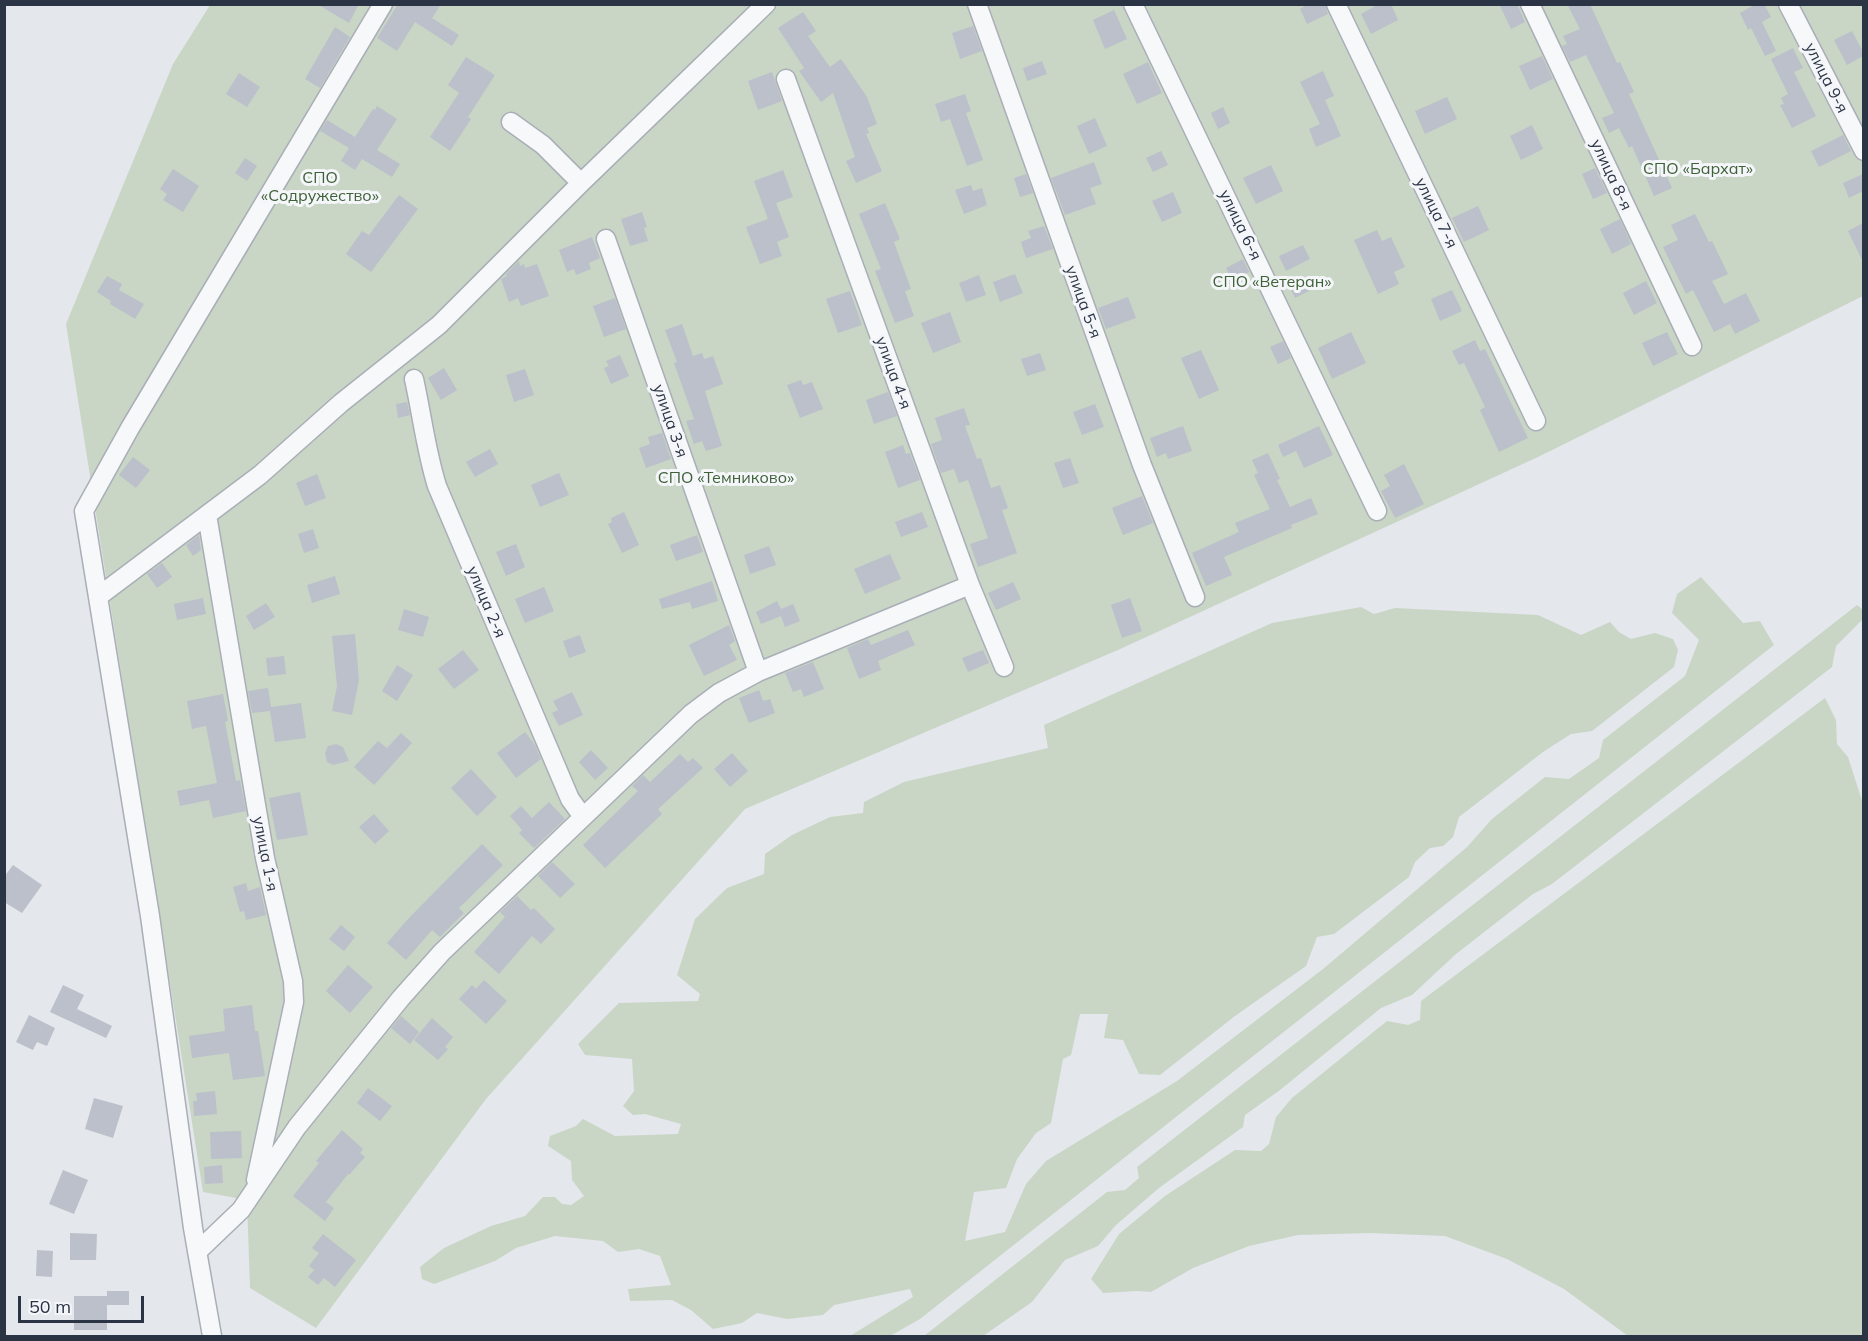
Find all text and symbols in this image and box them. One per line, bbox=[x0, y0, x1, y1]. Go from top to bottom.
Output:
street label: улица 9-я bbox=[1800, 40, 1852, 116]
street label: улица 8-я bbox=[1586, 136, 1636, 214]
park label: СПО «Бархат» bbox=[1643, 159, 1753, 179]
park label: СПО «Содружество» bbox=[261, 168, 379, 206]
street label: улица 7-я bbox=[1411, 175, 1461, 251]
street label: улица 6-я bbox=[1215, 187, 1265, 263]
street label: улица 5-я bbox=[1061, 263, 1105, 341]
park label: СПО «Ветеран» bbox=[1213, 272, 1331, 292]
street label: улица 4-я bbox=[871, 334, 915, 412]
street label: улица 3-я bbox=[649, 382, 691, 460]
park label: СПО «Темниково» bbox=[658, 468, 794, 488]
street label: улица 2-я bbox=[462, 563, 510, 641]
street label: улица 1-я bbox=[248, 815, 282, 893]
scale bar bbox=[21, 1284, 147, 1322]
text: 50 m bbox=[29, 1295, 71, 1318]

